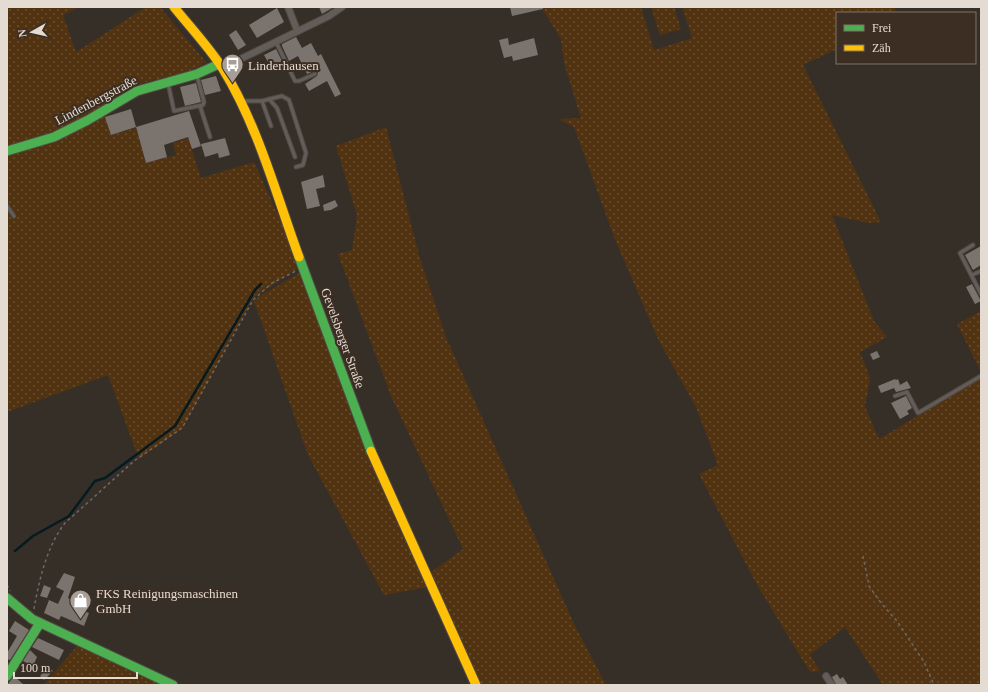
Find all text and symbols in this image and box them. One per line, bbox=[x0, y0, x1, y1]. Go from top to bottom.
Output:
north arrow bbox=[12, 12, 52, 52]
legend bbox=[836, 12, 976, 64]
text: Frei bbox=[872, 21, 892, 35]
text: N bbox=[16, 29, 29, 38]
text: Zäh bbox=[872, 41, 891, 55]
bus stop icon: Linderhausen bbox=[219, 52, 245, 85]
place label: Linderhausen bbox=[248, 58, 319, 73]
street label: Lindenbergstraße bbox=[52, 72, 140, 128]
street label: Gevelsberger Straße bbox=[318, 286, 368, 390]
place label: FKS Reinigungsmaschinen GmbH bbox=[96, 586, 238, 616]
shop icon: FKS Reinigungsmaschinen GmbH bbox=[67, 587, 93, 620]
scale bar bbox=[14, 654, 137, 680]
text: 100 m bbox=[20, 661, 51, 675]

